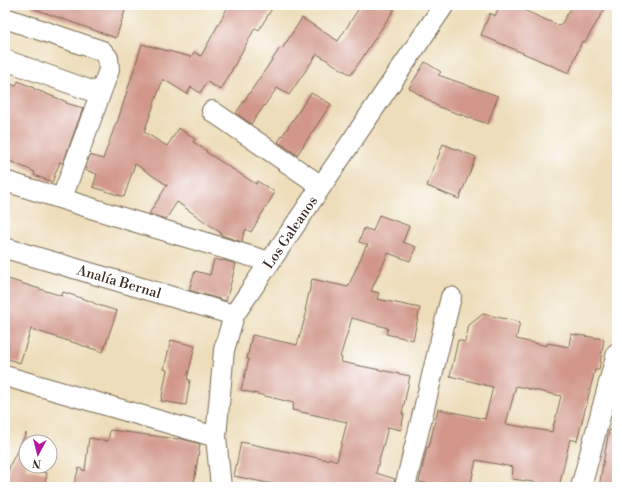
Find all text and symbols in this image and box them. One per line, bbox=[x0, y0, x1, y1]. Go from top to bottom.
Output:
street label: Los Galeanos bbox=[260, 193, 322, 273]
street label: Analía Bernal bbox=[74, 261, 163, 303]
north arrow bbox=[18, 434, 58, 474]
text: N bbox=[31, 455, 42, 470]

